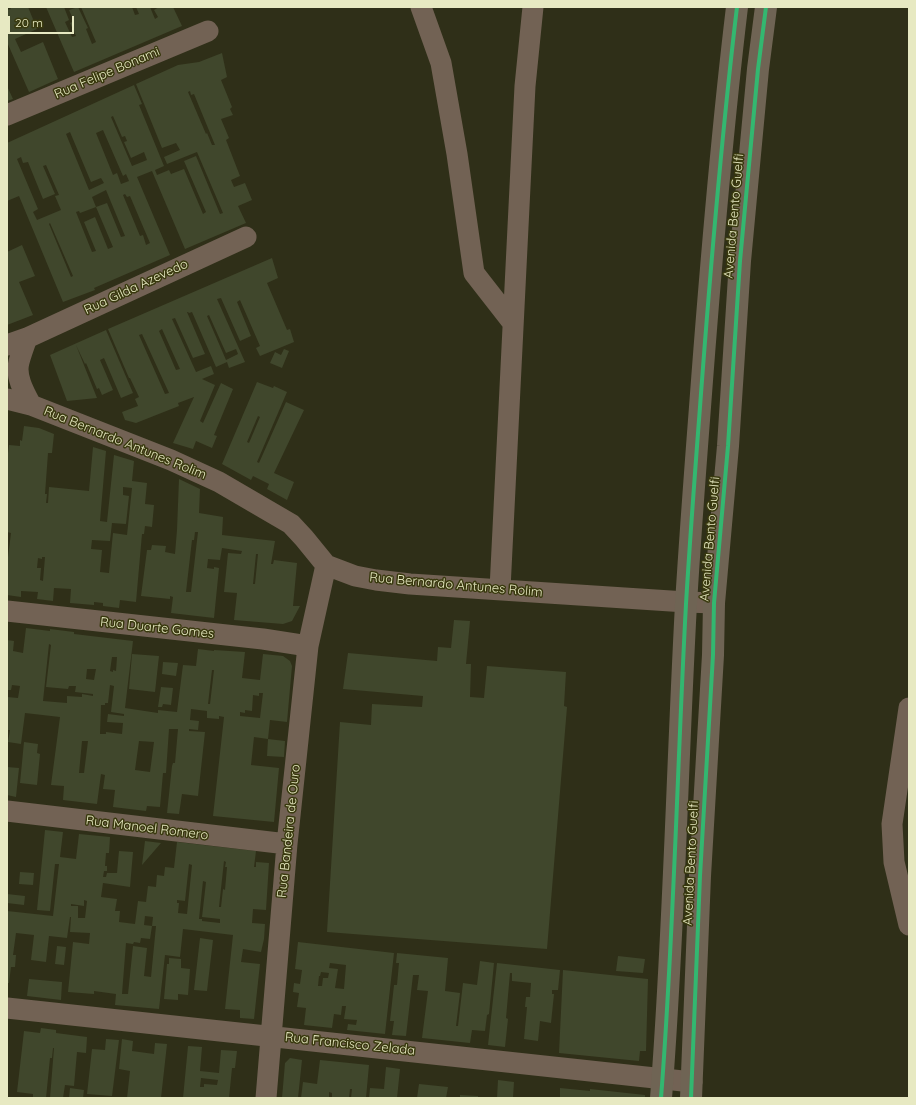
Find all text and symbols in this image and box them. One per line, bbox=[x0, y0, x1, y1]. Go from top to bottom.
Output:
scale bar bbox=[10, 8, 76, 34]
text: 20 m bbox=[15, 15, 43, 30]
street label: Rua Felipe Bonami bbox=[52, 44, 162, 102]
street label: Avenida Bento Guelfi bbox=[721, 153, 747, 279]
street label: Rua Gilda Azevedo bbox=[81, 256, 191, 318]
street label: Rua Bernardo Antunes Rolim bbox=[41, 403, 209, 483]
street label: Avenida Bento Guelfi bbox=[697, 476, 723, 602]
street label: Rua Bernardo Antunes Rolim bbox=[369, 570, 543, 600]
street label: Rua Duarte Gomes bbox=[99, 614, 215, 642]
street label: Rua Bandeira de Ouro bbox=[274, 763, 304, 899]
street label: Avenida Bento Guelfi bbox=[680, 800, 702, 926]
street label: Rua Manoel Romero bbox=[85, 813, 209, 843]
street label: Rua Francisco Zelada bbox=[284, 1029, 416, 1059]

